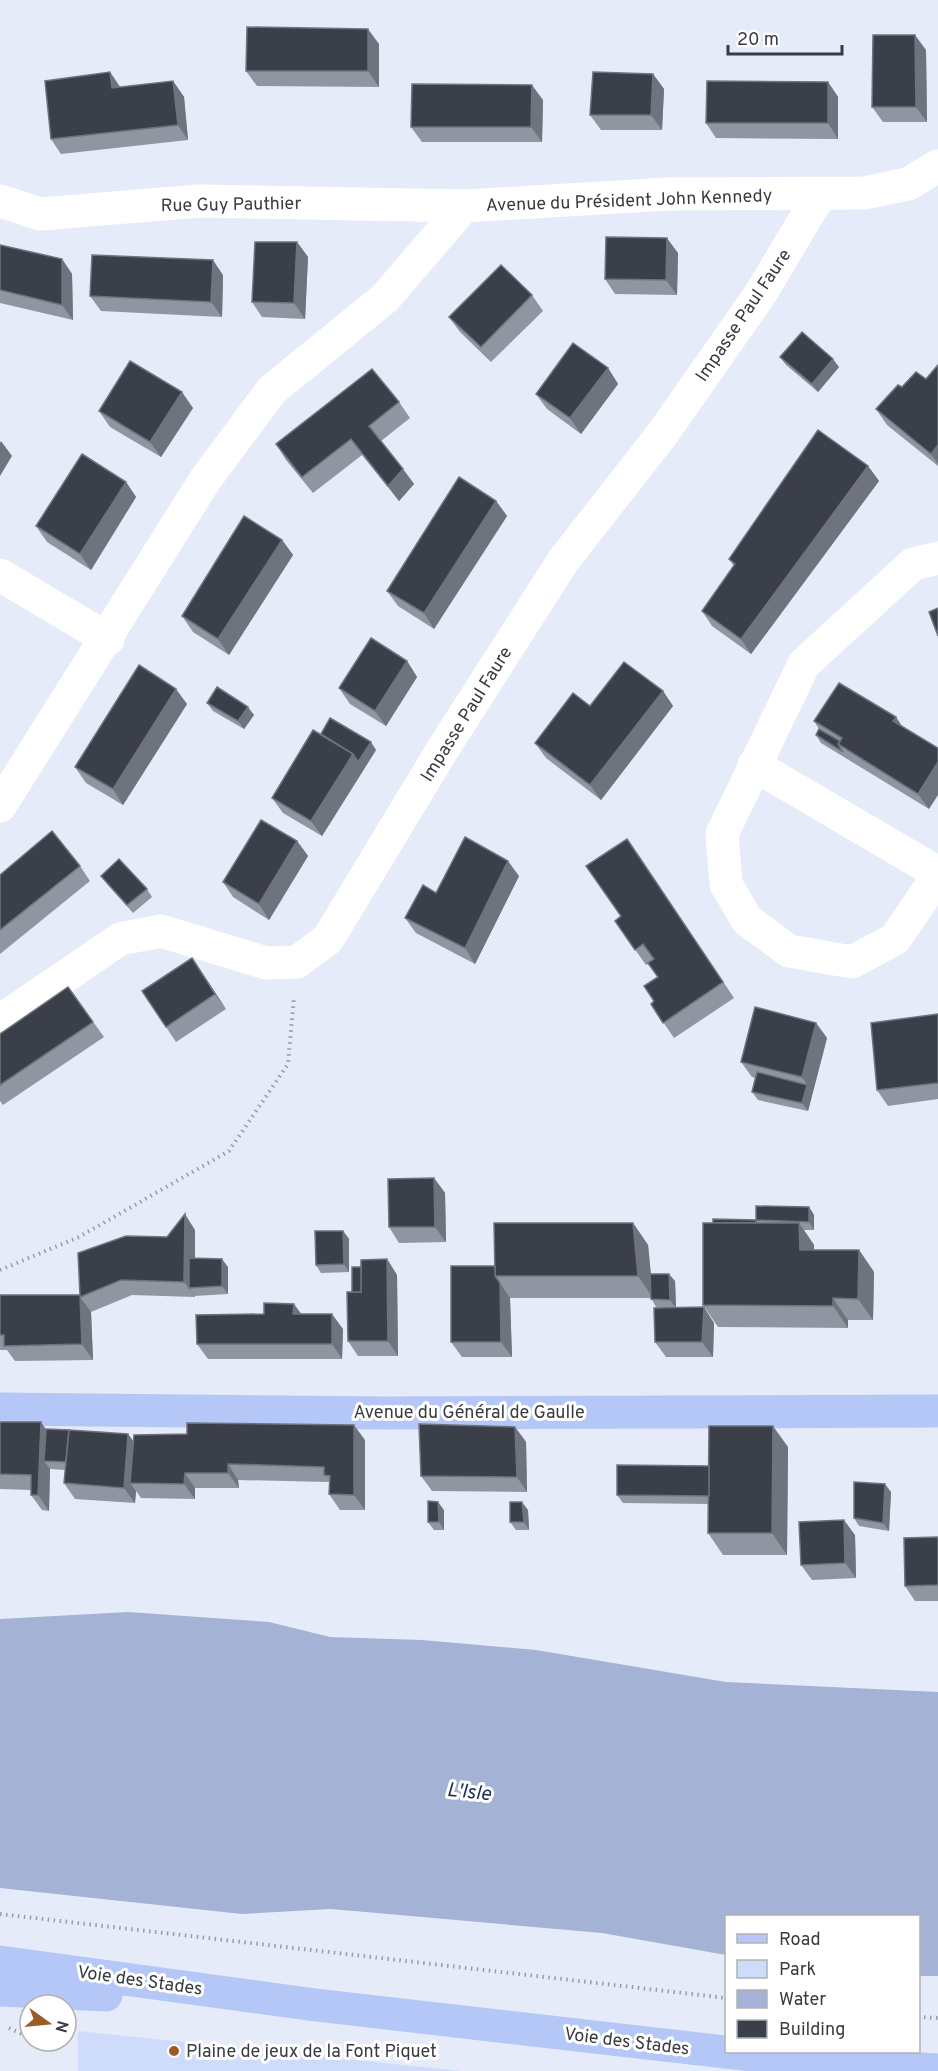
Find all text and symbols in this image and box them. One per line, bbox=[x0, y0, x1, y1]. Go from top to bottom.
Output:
scale bar bbox=[728, 18, 842, 56]
text: 20 m bbox=[737, 29, 779, 52]
street label: Avenue du Président John Kennedy bbox=[485, 185, 773, 218]
street label: Rue Guy Pauthier bbox=[160, 193, 302, 218]
street label: Impasse Paul Faure bbox=[691, 245, 797, 387]
street label: Impasse Paul Faure bbox=[416, 643, 518, 787]
street label: Avenue du Général de Gaulle bbox=[353, 1402, 585, 1425]
water label: L'Isle bbox=[445, 1778, 493, 1808]
legend bbox=[725, 1915, 920, 2053]
text: Road bbox=[779, 1929, 821, 1952]
text: Park bbox=[779, 1959, 816, 1982]
street label: Voie des Stades bbox=[76, 1961, 204, 2002]
text: Water bbox=[779, 1989, 826, 2012]
north arrow bbox=[18, 1993, 78, 2053]
text: N bbox=[49, 2018, 72, 2035]
text: Building bbox=[779, 2019, 845, 2042]
street label: Voie des Stades bbox=[563, 2023, 691, 2062]
place label: Plaine de jeux de la Font Piquet bbox=[186, 2041, 437, 2064]
marker: Plaine de jeux de la Font Piquet bbox=[167, 2044, 181, 2058]

